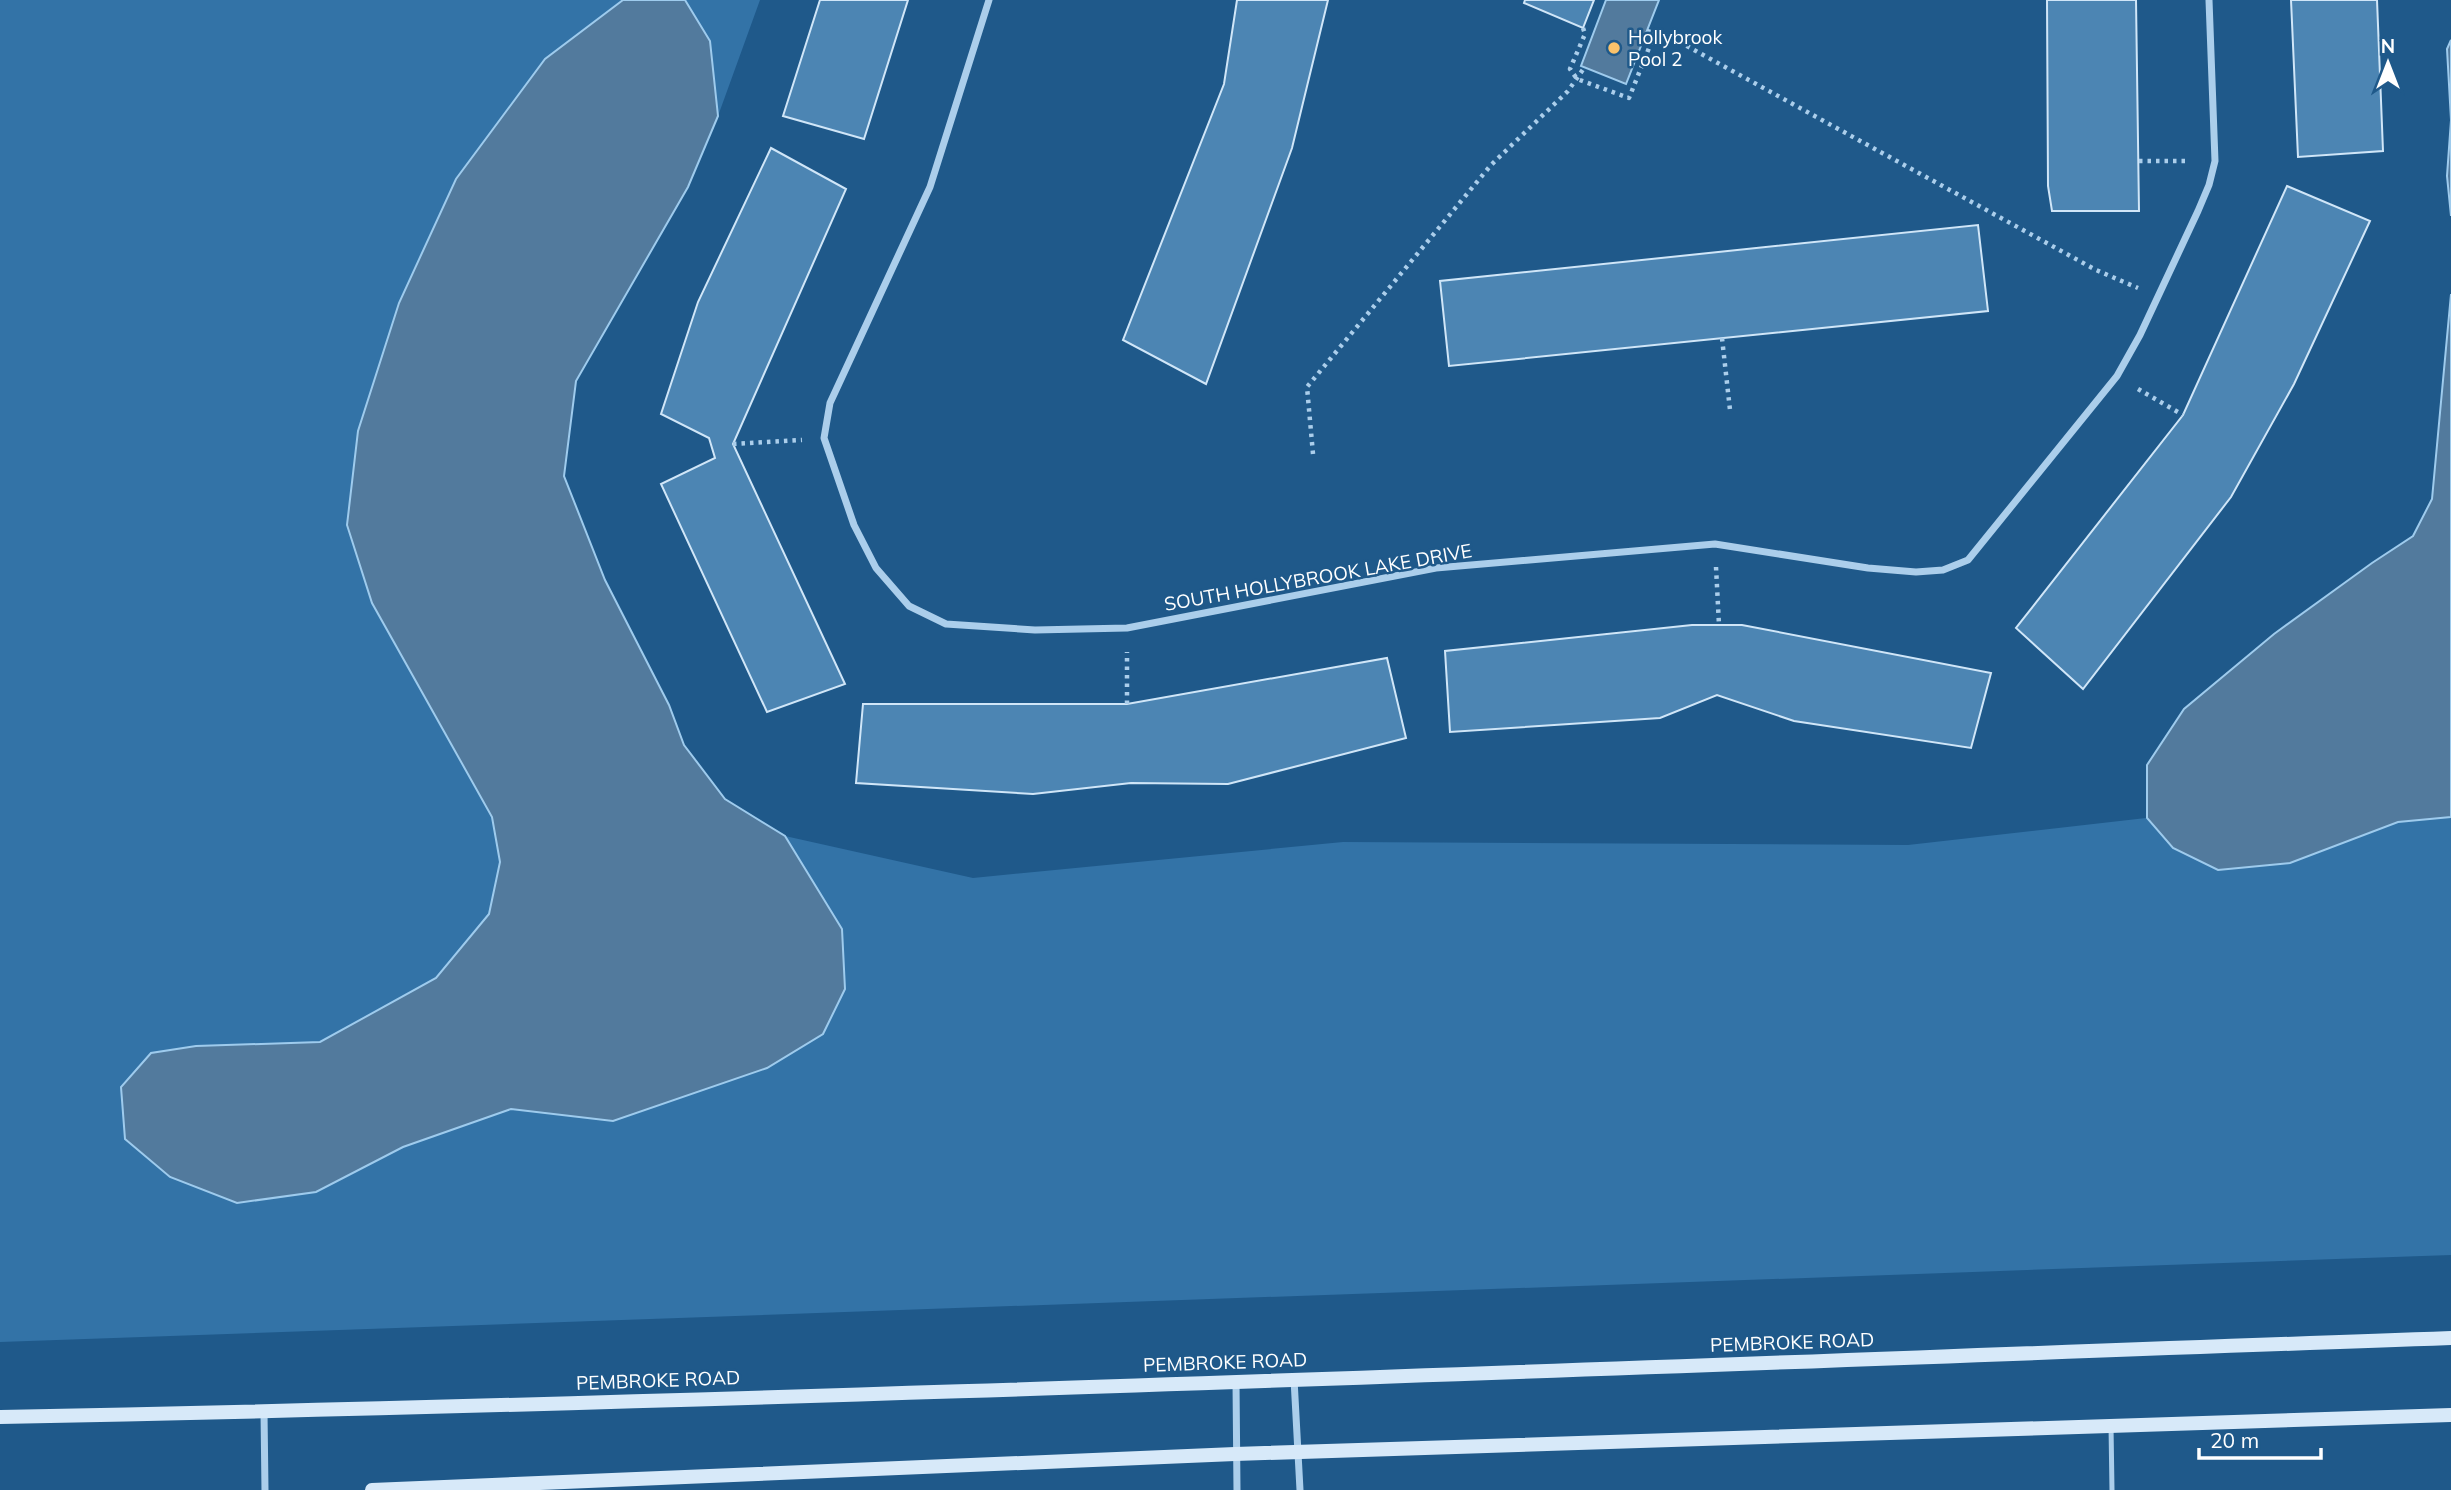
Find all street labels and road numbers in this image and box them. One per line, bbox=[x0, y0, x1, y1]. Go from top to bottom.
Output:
street label: SOUTH HOLLYBROOK LAKE DRIVE bbox=[1162, 538, 1474, 616]
street label: PEMBROKE ROAD bbox=[1709, 1327, 1875, 1357]
street label: PEMBROKE ROAD bbox=[1142, 1347, 1308, 1377]
street label: PEMBROKE ROAD bbox=[575, 1365, 741, 1395]

